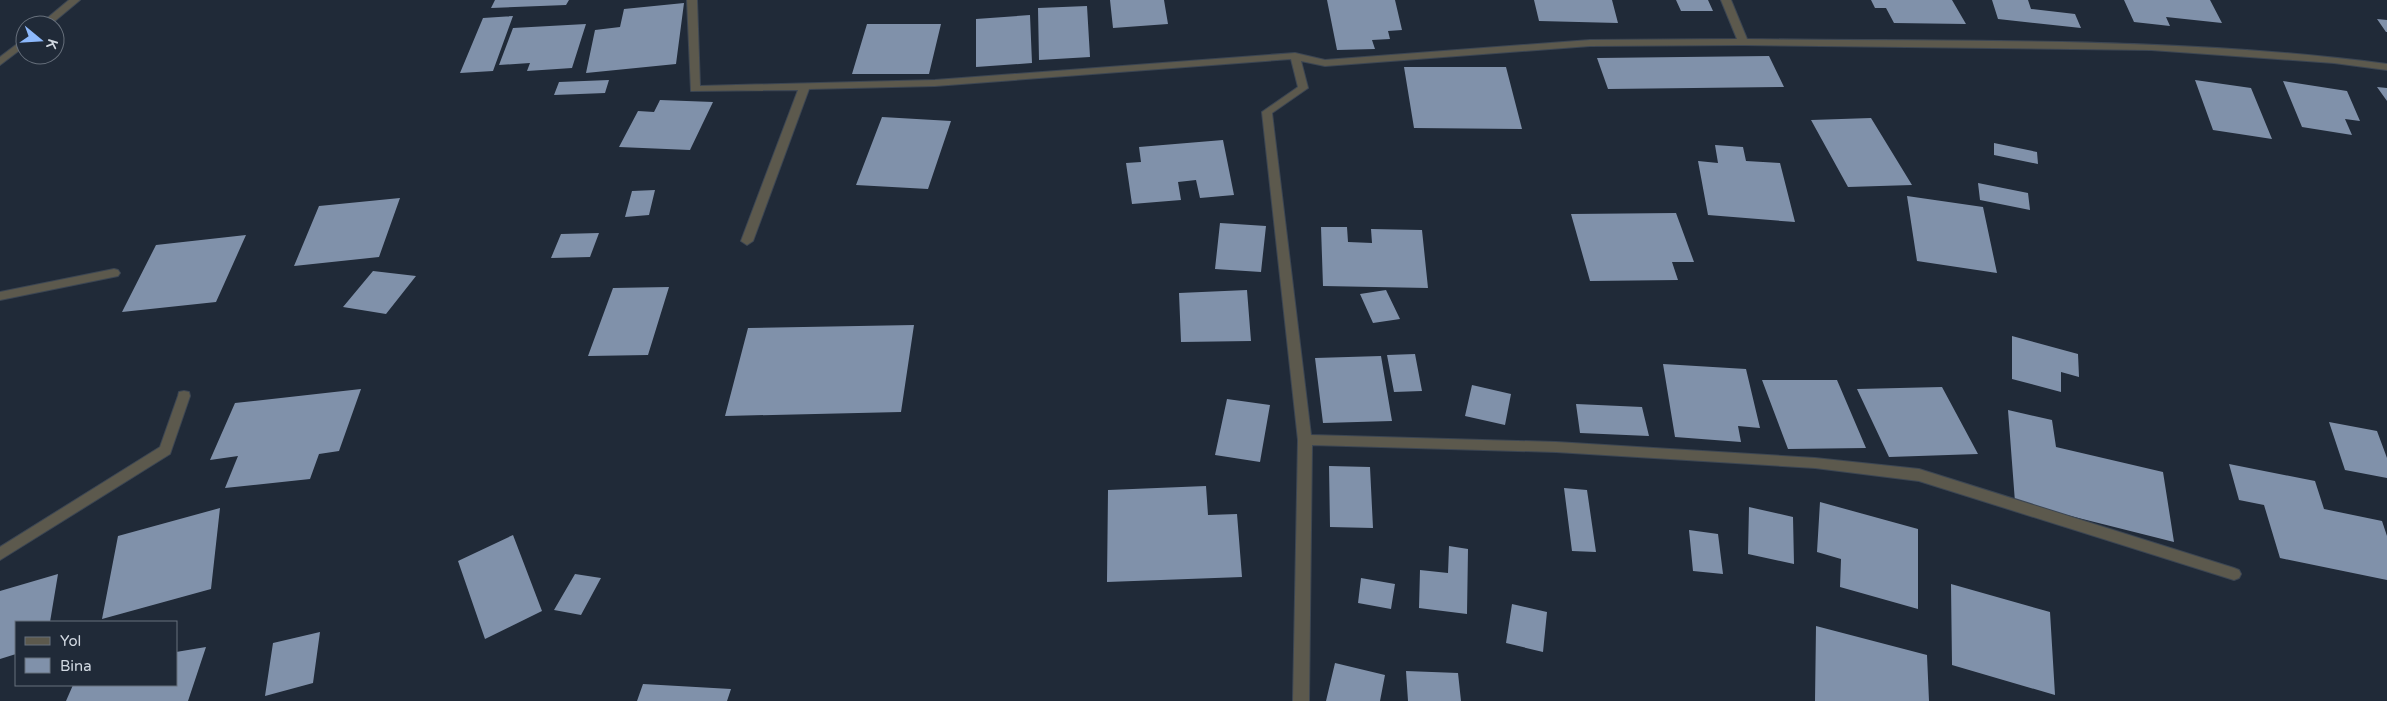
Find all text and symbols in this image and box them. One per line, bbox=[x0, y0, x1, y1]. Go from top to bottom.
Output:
north arrow bbox=[15, 15, 65, 65]
text: K bbox=[42, 37, 61, 52]
legend bbox=[15, 621, 178, 686]
text: Yol bbox=[60, 632, 81, 650]
text: Bina bbox=[60, 657, 92, 675]

